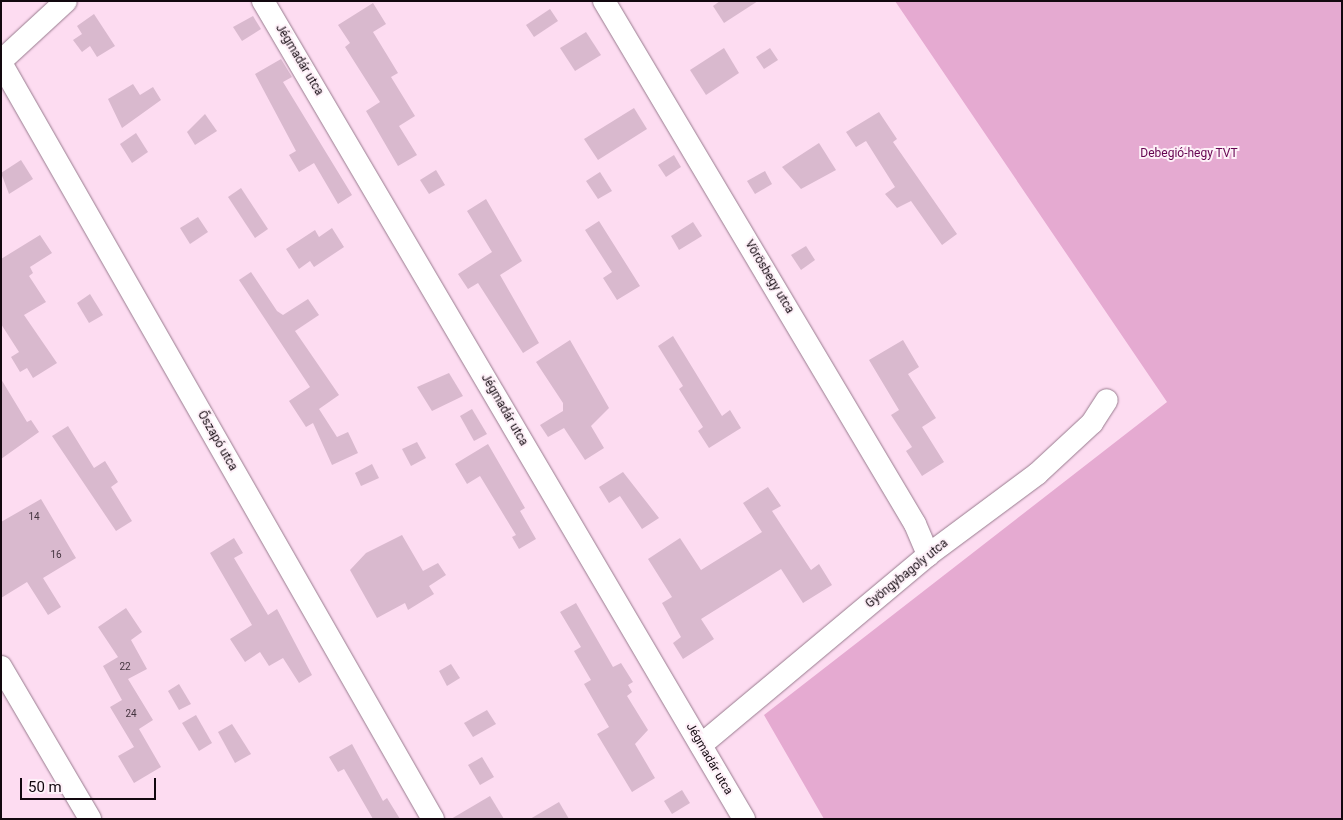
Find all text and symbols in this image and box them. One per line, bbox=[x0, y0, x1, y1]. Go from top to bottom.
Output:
street label: Jégmadár utca bbox=[272, 22, 326, 98]
park label: Debegió-hegy TVT bbox=[1140, 147, 1238, 161]
street label: Vörösbegy utca bbox=[741, 238, 797, 316]
street label: Jégmadár utca bbox=[478, 372, 530, 448]
street label: Őszapó utca bbox=[194, 408, 240, 474]
house number: 14 bbox=[28, 511, 40, 523]
street label: Gyöngybagoly utca bbox=[863, 536, 951, 612]
house number: 16 bbox=[50, 549, 62, 561]
house number: 22 bbox=[119, 661, 131, 673]
house number: 24 bbox=[125, 708, 137, 720]
street label: Jégmadár utca bbox=[683, 721, 735, 797]
scale bar bbox=[22, 768, 159, 800]
text: 50 m bbox=[28, 778, 62, 796]

